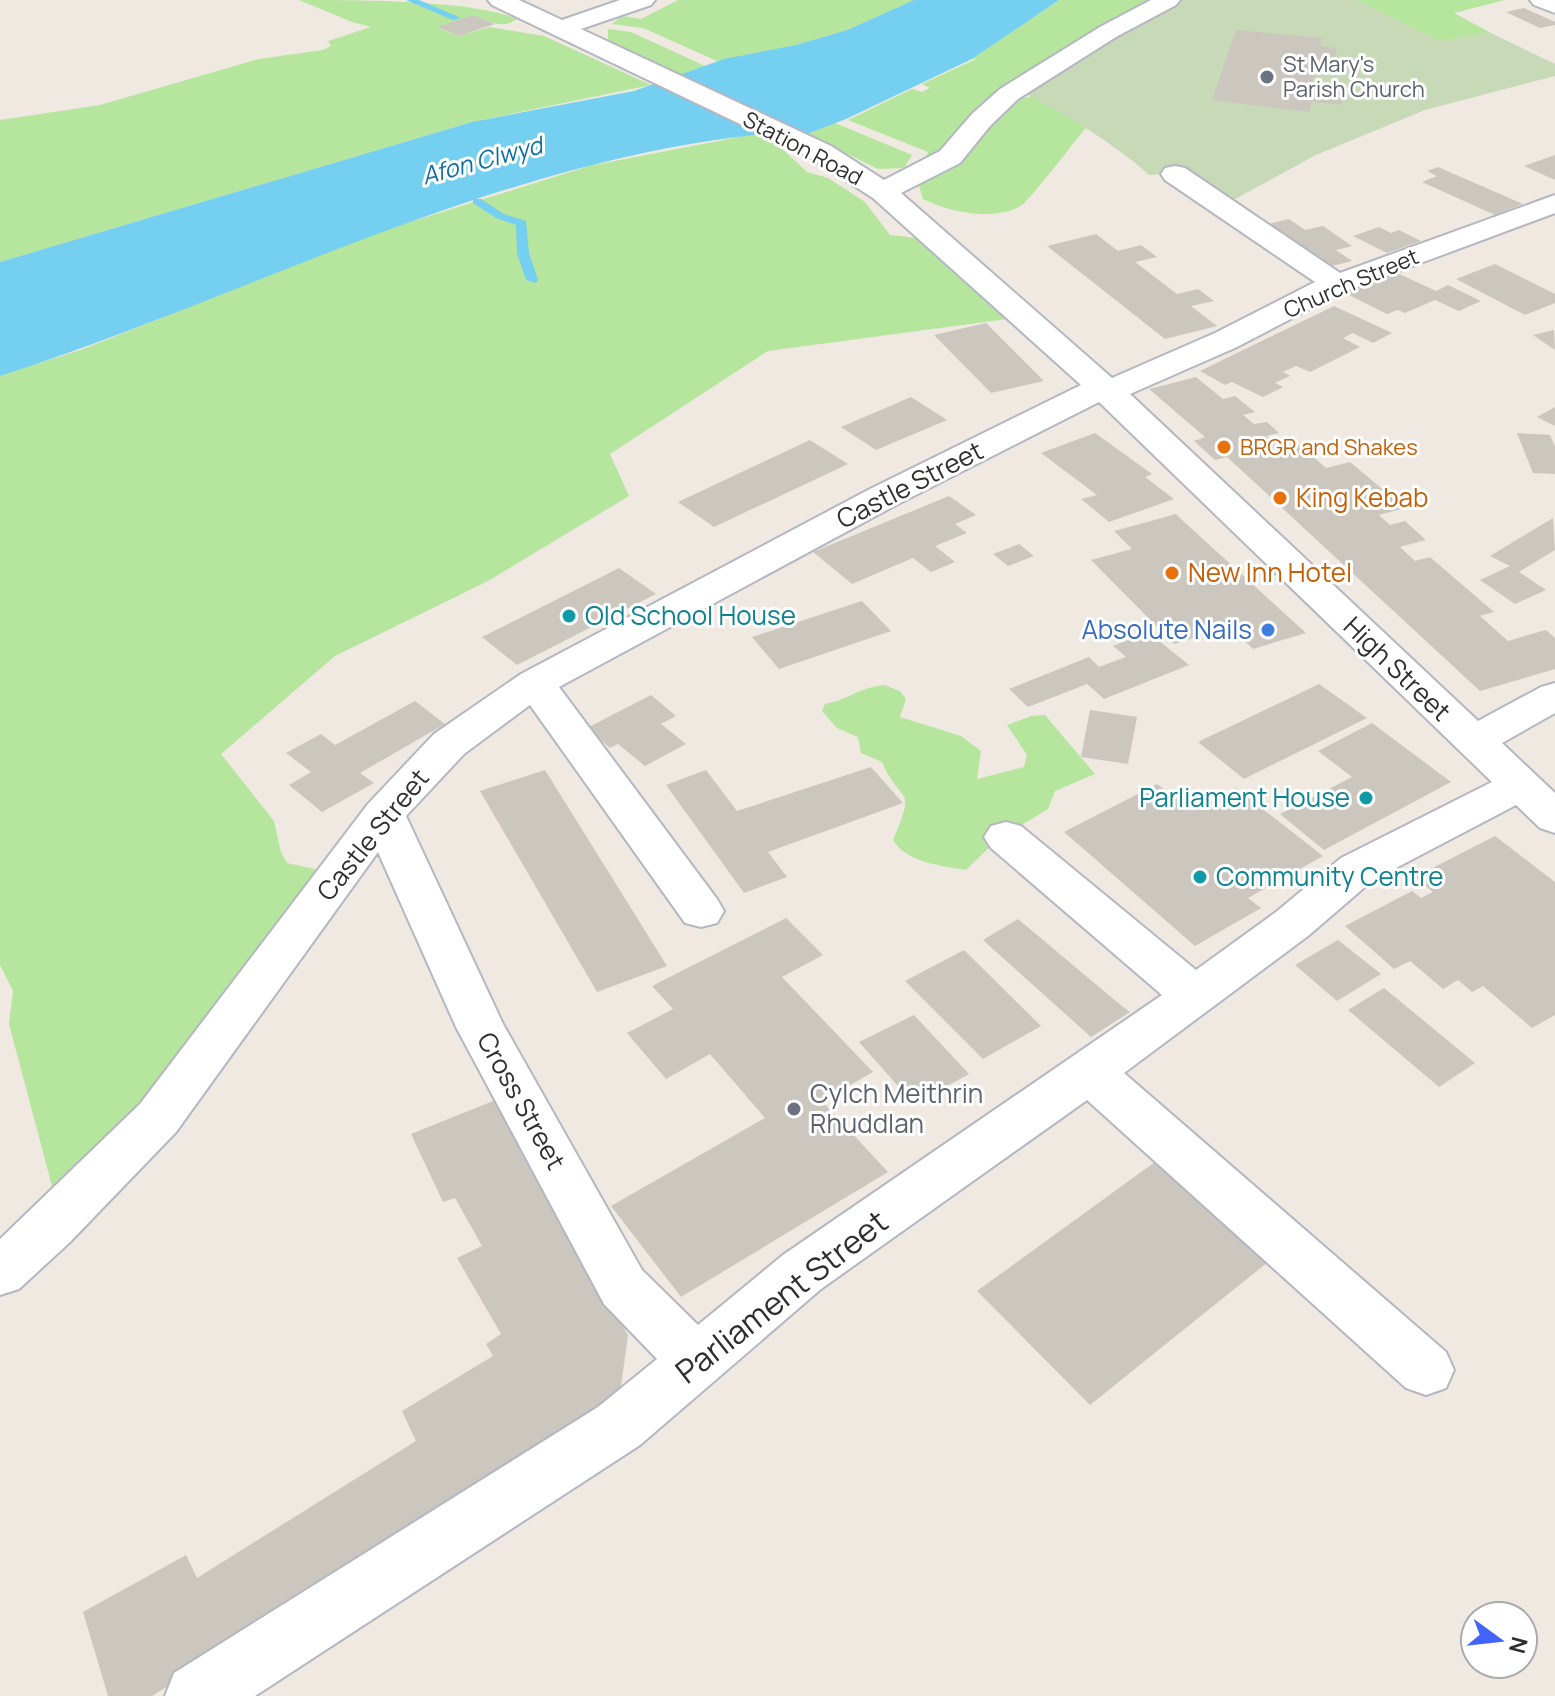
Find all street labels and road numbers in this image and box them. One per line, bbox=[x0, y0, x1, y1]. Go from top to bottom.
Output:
street label: Station Road bbox=[738, 104, 868, 192]
street label: Church Street bbox=[1279, 241, 1423, 325]
street label: Castle Street bbox=[830, 432, 989, 536]
street label: High Street bbox=[1336, 608, 1459, 729]
street label: Castle Street bbox=[308, 761, 437, 908]
street label: Cross Street bbox=[469, 1025, 574, 1176]
street label: Parliament Street bbox=[666, 1199, 897, 1393]

